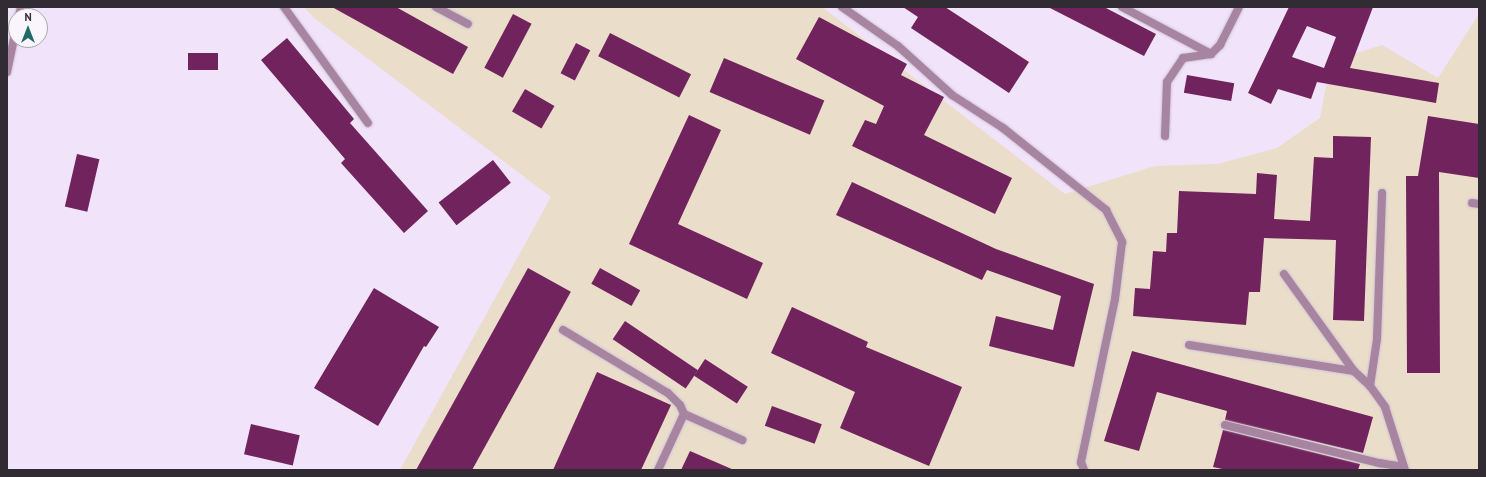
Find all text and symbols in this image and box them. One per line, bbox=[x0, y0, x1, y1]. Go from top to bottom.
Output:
north arrow bbox=[8, 8, 48, 48]
text: N bbox=[24, 10, 32, 24]

